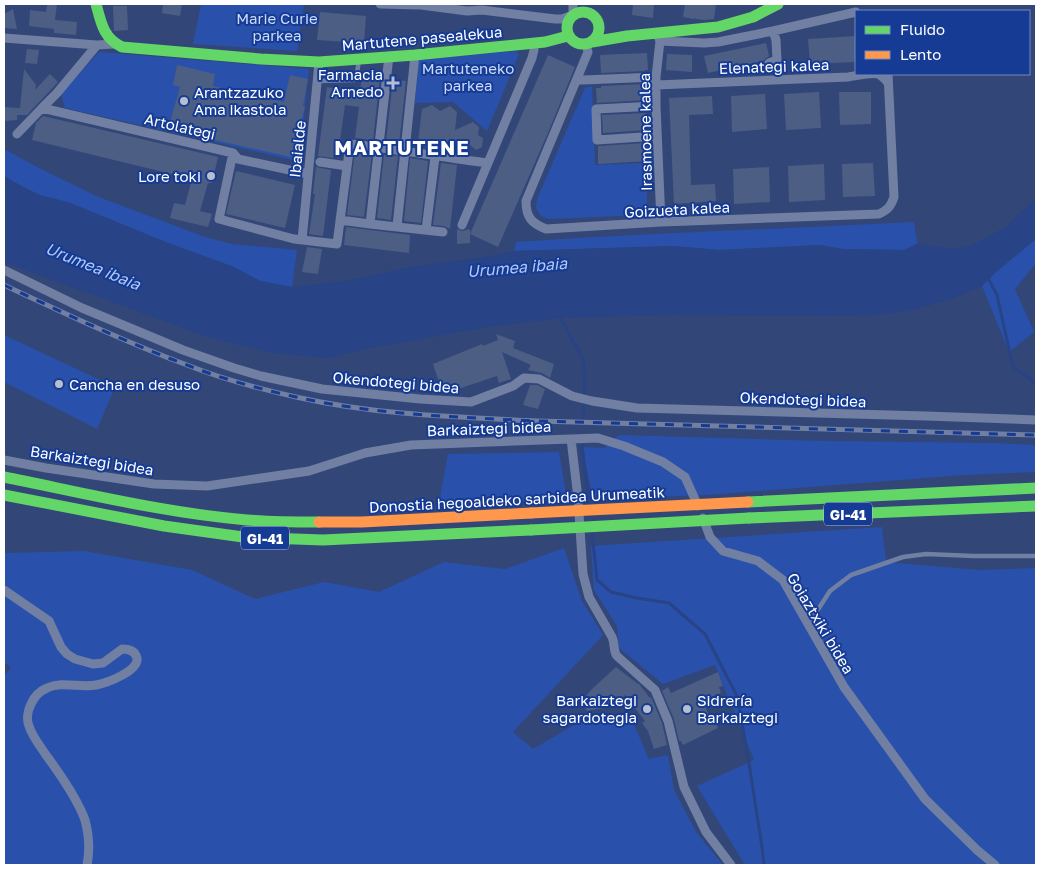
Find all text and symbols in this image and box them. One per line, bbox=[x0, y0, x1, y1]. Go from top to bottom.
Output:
park label: Marie Curie parkea bbox=[236, 9, 318, 44]
legend bbox=[855, 10, 1030, 75]
text: Fluido bbox=[900, 20, 945, 38]
street label: Martutene pasealekua bbox=[341, 22, 503, 54]
text: Lento bbox=[900, 45, 941, 63]
street label: Elenategi kalea bbox=[719, 55, 829, 77]
park label: Martuteneko parkea bbox=[422, 59, 514, 94]
place label: Farmacia Arnedo bbox=[318, 65, 383, 100]
street label: Irasmoene kalea bbox=[635, 73, 655, 191]
marker: Farmacia Arnedo bbox=[387, 77, 399, 89]
place label: Arantzazuko Ama ikastola bbox=[194, 83, 287, 118]
marker: Arantzazuko Ama ikastola bbox=[178, 95, 190, 107]
street label: Artolategi bbox=[143, 109, 217, 143]
street label: Ibaialde bbox=[285, 119, 309, 179]
district label: MARTUTENE bbox=[334, 135, 470, 159]
place label: Lore toki bbox=[138, 167, 201, 185]
marker: Lore toki bbox=[205, 170, 217, 182]
street label: Goizueta kalea bbox=[624, 197, 730, 221]
water label: Urumea ibaia bbox=[43, 238, 144, 294]
water label: Urumea ibaia bbox=[466, 253, 569, 281]
street label: Okendotegi bidea bbox=[332, 368, 460, 396]
place label: Cancha en desuso bbox=[69, 375, 200, 393]
marker: Cancha en desuso bbox=[53, 378, 65, 390]
street label: Okendotegi bidea bbox=[739, 388, 867, 410]
street label: Barkaiztegi bidea bbox=[426, 417, 552, 439]
street label: Barkaiztegi bidea bbox=[29, 441, 155, 479]
street label: Donostia hegoaldeko sarbidea Urumeatik bbox=[369, 482, 666, 516]
road number: GI-41 bbox=[824, 502, 872, 526]
road number: GI-41 bbox=[241, 526, 289, 550]
street label: Goiaztxiki bidea bbox=[784, 569, 858, 677]
place label: Barkaiztegi sagardotegia bbox=[543, 691, 637, 726]
place label: Sidrería Barkaiztegi bbox=[697, 691, 778, 726]
marker: Barkaiztegi sagardotegia bbox=[641, 703, 653, 715]
marker: Sidrería Barkaiztegi bbox=[681, 703, 693, 715]

